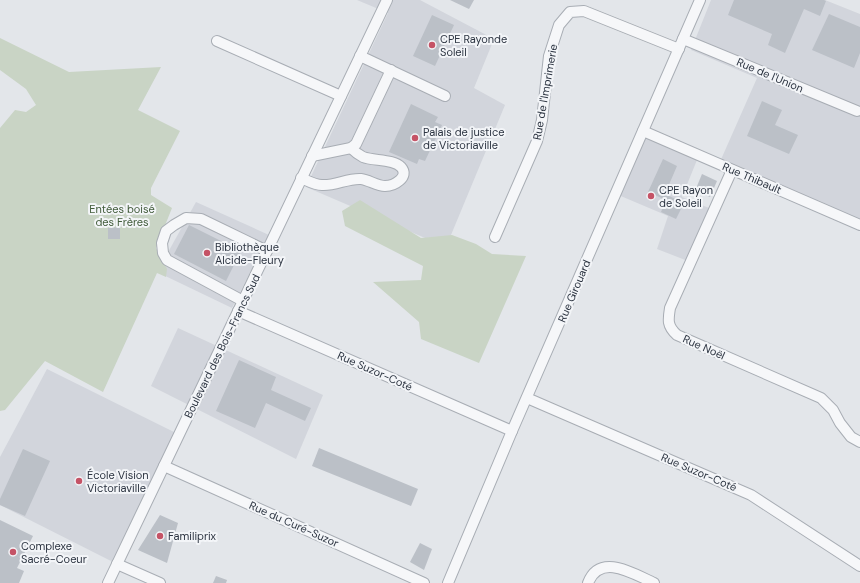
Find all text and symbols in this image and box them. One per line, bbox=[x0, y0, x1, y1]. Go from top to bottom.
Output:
place label: CPE Rayonde Soleil bbox=[440, 32, 507, 59]
marker: CPE Rayonde Soleil bbox=[427, 40, 437, 50]
street label: Rue de l'Imprimerie bbox=[530, 43, 560, 141]
street label: Rue de l'Union bbox=[734, 55, 806, 95]
place label: Palais de justice de Victoriaville bbox=[423, 125, 504, 152]
marker: Palais de justice de Victoriaville bbox=[410, 133, 420, 143]
street label: Rue Thibault bbox=[720, 159, 784, 197]
place label: CPE Rayon de Soleil bbox=[659, 183, 713, 210]
marker: CPE Rayon de Soleil bbox=[646, 191, 656, 201]
park label: Entées boisé des Frères bbox=[89, 202, 155, 229]
place label: Bibliothèque Alcide-Fleury bbox=[215, 240, 284, 267]
marker: Bibliothèque Alcide-Fleury bbox=[202, 248, 212, 258]
street label: Rue Girouard bbox=[555, 258, 593, 324]
street label: Boulevard des Bois-Francs Sud bbox=[181, 272, 263, 420]
street label: Rue Noël bbox=[681, 331, 727, 363]
street label: Rue Suzor-Coté bbox=[335, 348, 415, 394]
street label: Rue Suzor-Coté bbox=[659, 450, 739, 494]
place label: École Vision Victoriaville bbox=[87, 468, 149, 495]
marker: École Vision Victoriaville bbox=[74, 476, 84, 486]
street label: Rue du Curé-Suzor bbox=[247, 498, 341, 550]
place label: Familiprix bbox=[168, 529, 217, 543]
marker: Familiprix bbox=[155, 531, 165, 541]
place label: Complexe Sacré-Coeur bbox=[21, 539, 87, 566]
marker: Complexe Sacré-Coeur bbox=[8, 547, 18, 557]

